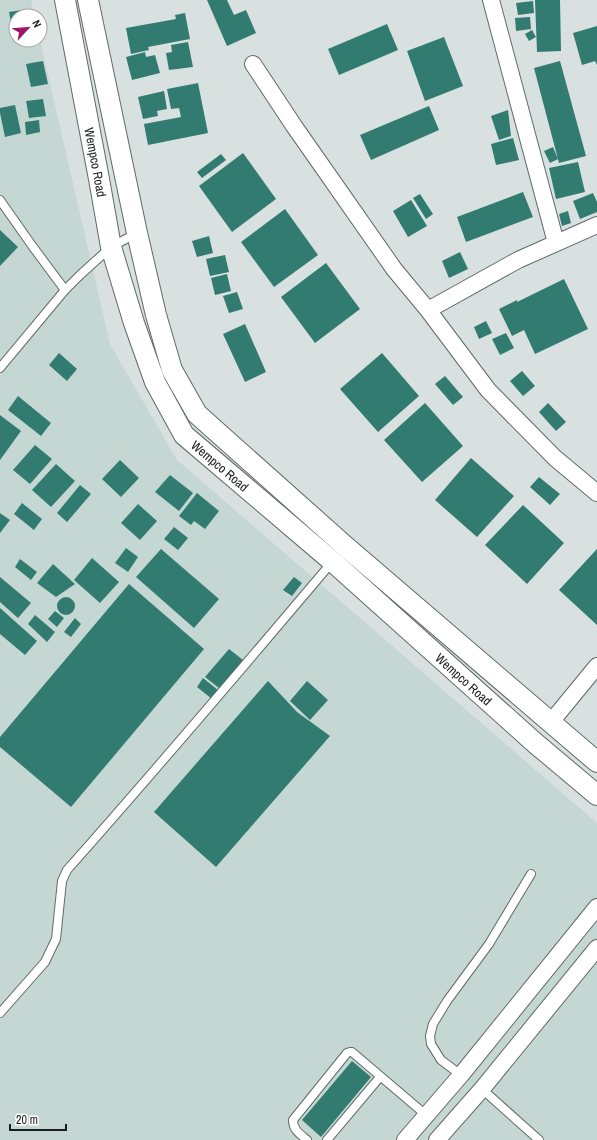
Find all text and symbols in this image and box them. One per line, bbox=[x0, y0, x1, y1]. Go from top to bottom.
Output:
north arrow bbox=[8, 8, 48, 48]
text: N bbox=[29, 18, 45, 30]
street label: Wempco Road bbox=[81, 126, 111, 198]
street label: Wempco Road bbox=[188, 436, 252, 495]
street label: Wempco Road bbox=[432, 649, 496, 709]
scale bar bbox=[10, 1106, 66, 1132]
text: 20 m bbox=[16, 1112, 38, 1128]

